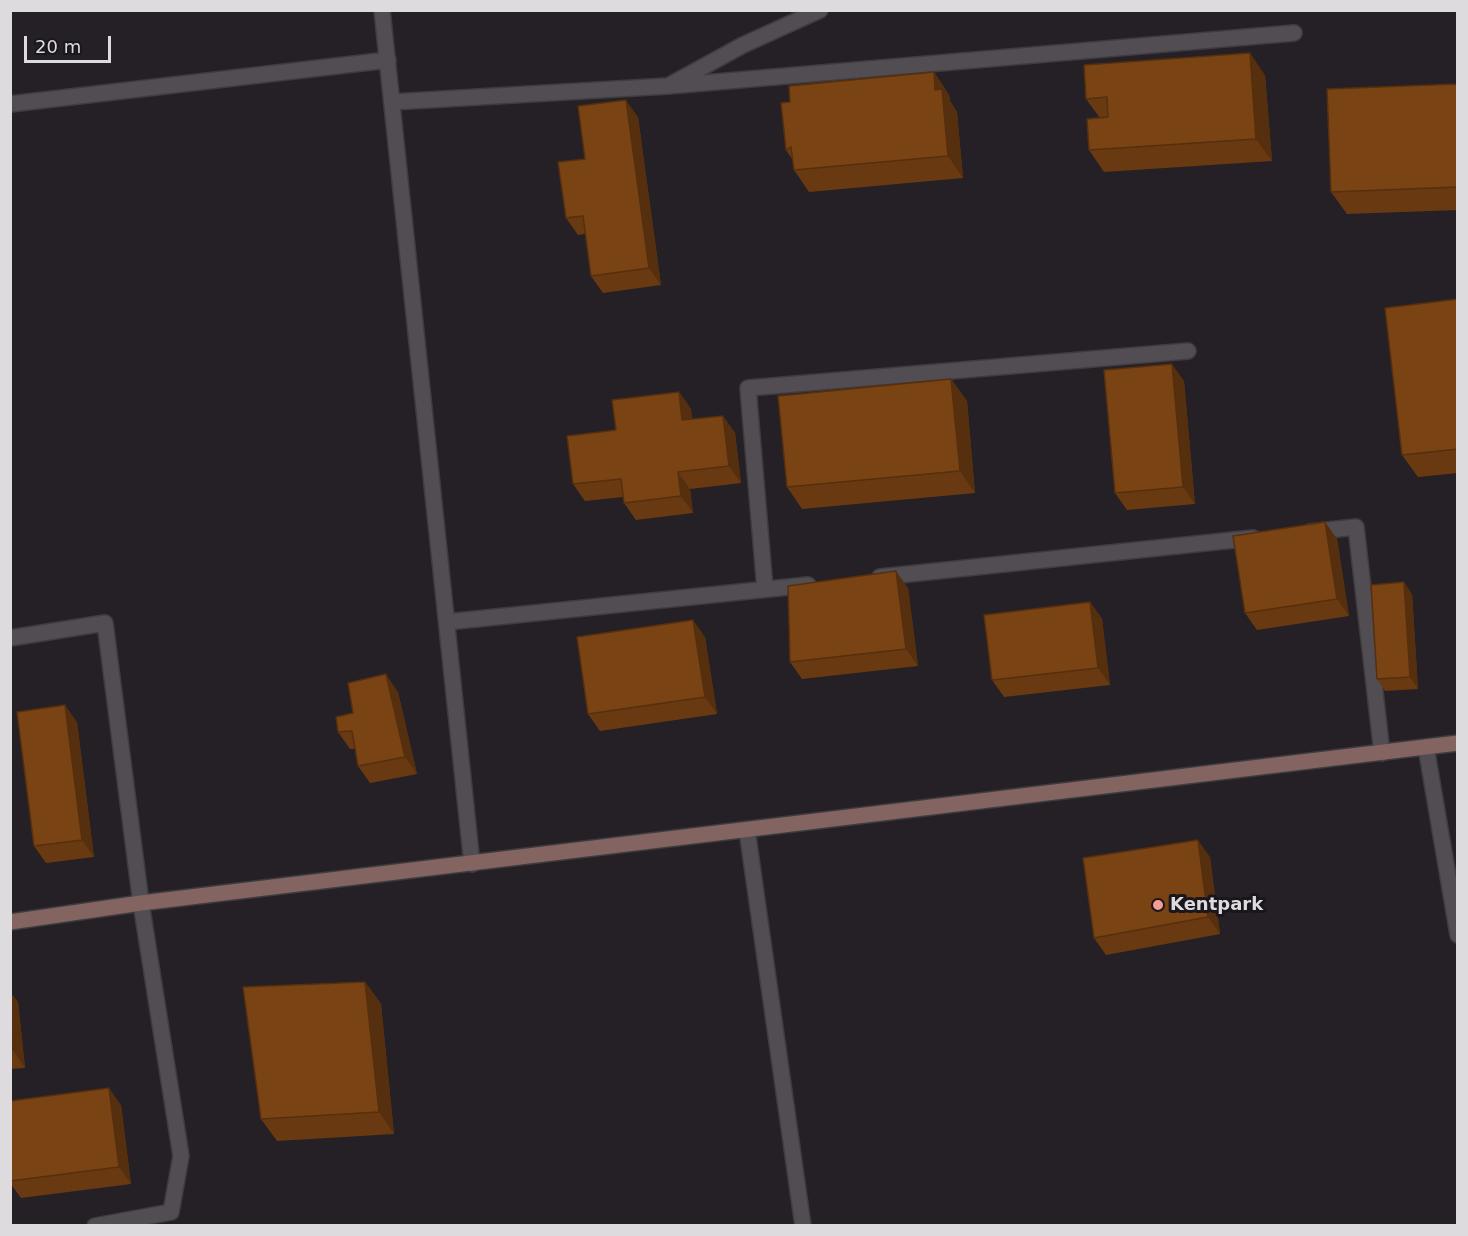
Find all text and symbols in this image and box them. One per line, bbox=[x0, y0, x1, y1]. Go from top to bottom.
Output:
scale bar bbox=[27, 24, 114, 62]
text: 20 m bbox=[35, 36, 81, 57]
place label: Kentpark bbox=[1170, 894, 1263, 916]
marker: Kentpark bbox=[1151, 898, 1165, 912]

